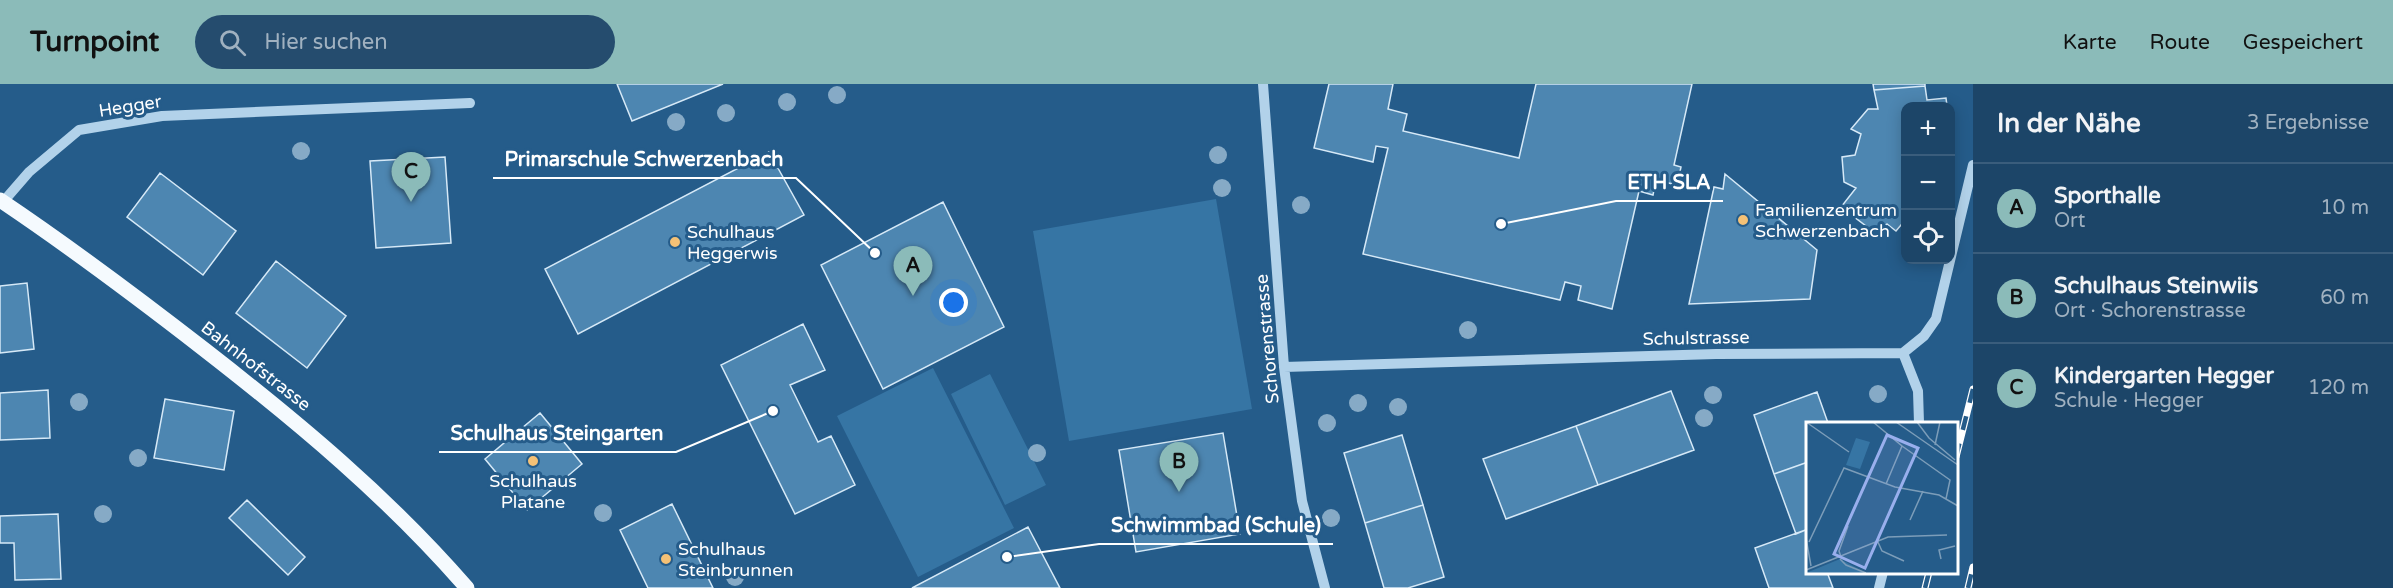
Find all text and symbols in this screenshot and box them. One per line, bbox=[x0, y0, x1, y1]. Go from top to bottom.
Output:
search box bbox=[195, 15, 615, 69]
text: Turnpoint bbox=[30, 25, 159, 59]
icon: search bbox=[216, 26, 249, 59]
text: Hier suchen bbox=[264, 29, 388, 55]
text: Karte bbox=[2063, 30, 2117, 55]
text: Route bbox=[2150, 30, 2210, 55]
text: Gespeichert bbox=[2243, 30, 2363, 55]
street label: Hegger bbox=[97, 90, 163, 122]
map controls bbox=[1901, 102, 1955, 264]
button: + bbox=[1901, 102, 1955, 156]
text: In der Nähe bbox=[1997, 108, 2141, 139]
text: 3 Ergebnisse bbox=[2247, 111, 2369, 135]
callout: Primarschule Schwerzenbach bbox=[493, 140, 796, 178]
text: Primarschule Schwerzenbach bbox=[504, 148, 784, 172]
pin: C bbox=[392, 152, 430, 202]
button: − bbox=[1901, 156, 1955, 210]
callout: ETH SLA bbox=[1616, 163, 1723, 201]
text: ETH SLA bbox=[1627, 171, 1711, 195]
text: Sporthalle bbox=[2054, 183, 2161, 209]
text: A bbox=[2009, 196, 2024, 220]
text: 10 m bbox=[2320, 196, 2369, 220]
place label: Familienzentrum Schwerzenbach bbox=[1755, 199, 1897, 242]
text: Ort bbox=[2054, 209, 2085, 233]
button: locate bbox=[1901, 210, 1955, 264]
marker: Familienzentrum Schwerzenbach bbox=[1736, 213, 1750, 227]
place label: Schulhaus Heggerwis bbox=[687, 221, 778, 264]
marker: Schulhaus Heggerwis bbox=[668, 235, 682, 249]
pin: A bbox=[894, 246, 932, 296]
street label: Schorenstrasse bbox=[1250, 273, 1284, 405]
text: Schulhaus Steinwiis bbox=[2054, 273, 2258, 299]
text: B bbox=[2010, 286, 2023, 310]
text: 60 m bbox=[2320, 286, 2369, 310]
your location bbox=[939, 288, 968, 317]
text: Ort · Schorenstrasse bbox=[2054, 299, 2246, 323]
street label: Bahnhofstrasse bbox=[197, 316, 315, 416]
street label: Schulstrasse bbox=[1642, 326, 1750, 350]
text: Kindergarten Hegger bbox=[2054, 363, 2274, 389]
text: C bbox=[2010, 376, 2023, 400]
text: 120 m bbox=[2308, 376, 2369, 400]
text: Schule · Hegger bbox=[2054, 389, 2204, 413]
callout: Schulhaus Steingarten bbox=[439, 414, 676, 452]
text: Schulhaus Steingarten bbox=[451, 422, 663, 446]
inset map bbox=[1806, 422, 1958, 573]
pin: B bbox=[1160, 442, 1198, 492]
marker: Schulhaus Platane bbox=[526, 454, 540, 468]
place label: Schulhaus Platane bbox=[489, 470, 577, 513]
callout: Schwimmbad (Schule) bbox=[1099, 506, 1333, 544]
text: Schwimmbad (Schule) bbox=[1111, 514, 1321, 538]
place label: Schulhaus Steinbrunnen bbox=[678, 538, 793, 581]
marker: Schulhaus Steinbrunnen bbox=[659, 552, 673, 566]

